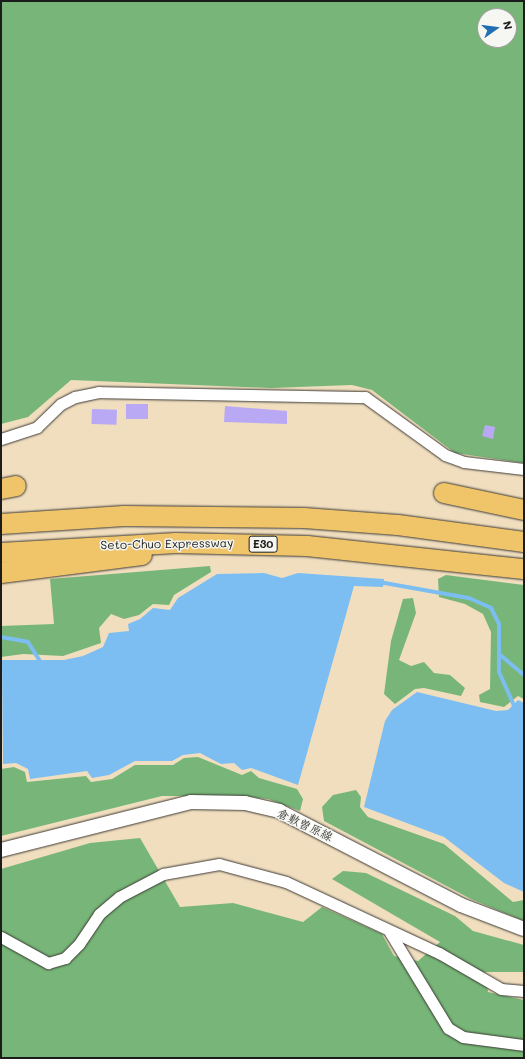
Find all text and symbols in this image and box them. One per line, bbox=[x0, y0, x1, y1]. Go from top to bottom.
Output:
north arrow bbox=[477, 8, 517, 48]
text: N bbox=[500, 19, 516, 31]
road number: E30 bbox=[248, 535, 278, 553]
street label: Seto-Chuo Expressway bbox=[100, 536, 234, 552]
street label: 倉敷曽原線 bbox=[275, 806, 335, 844]

